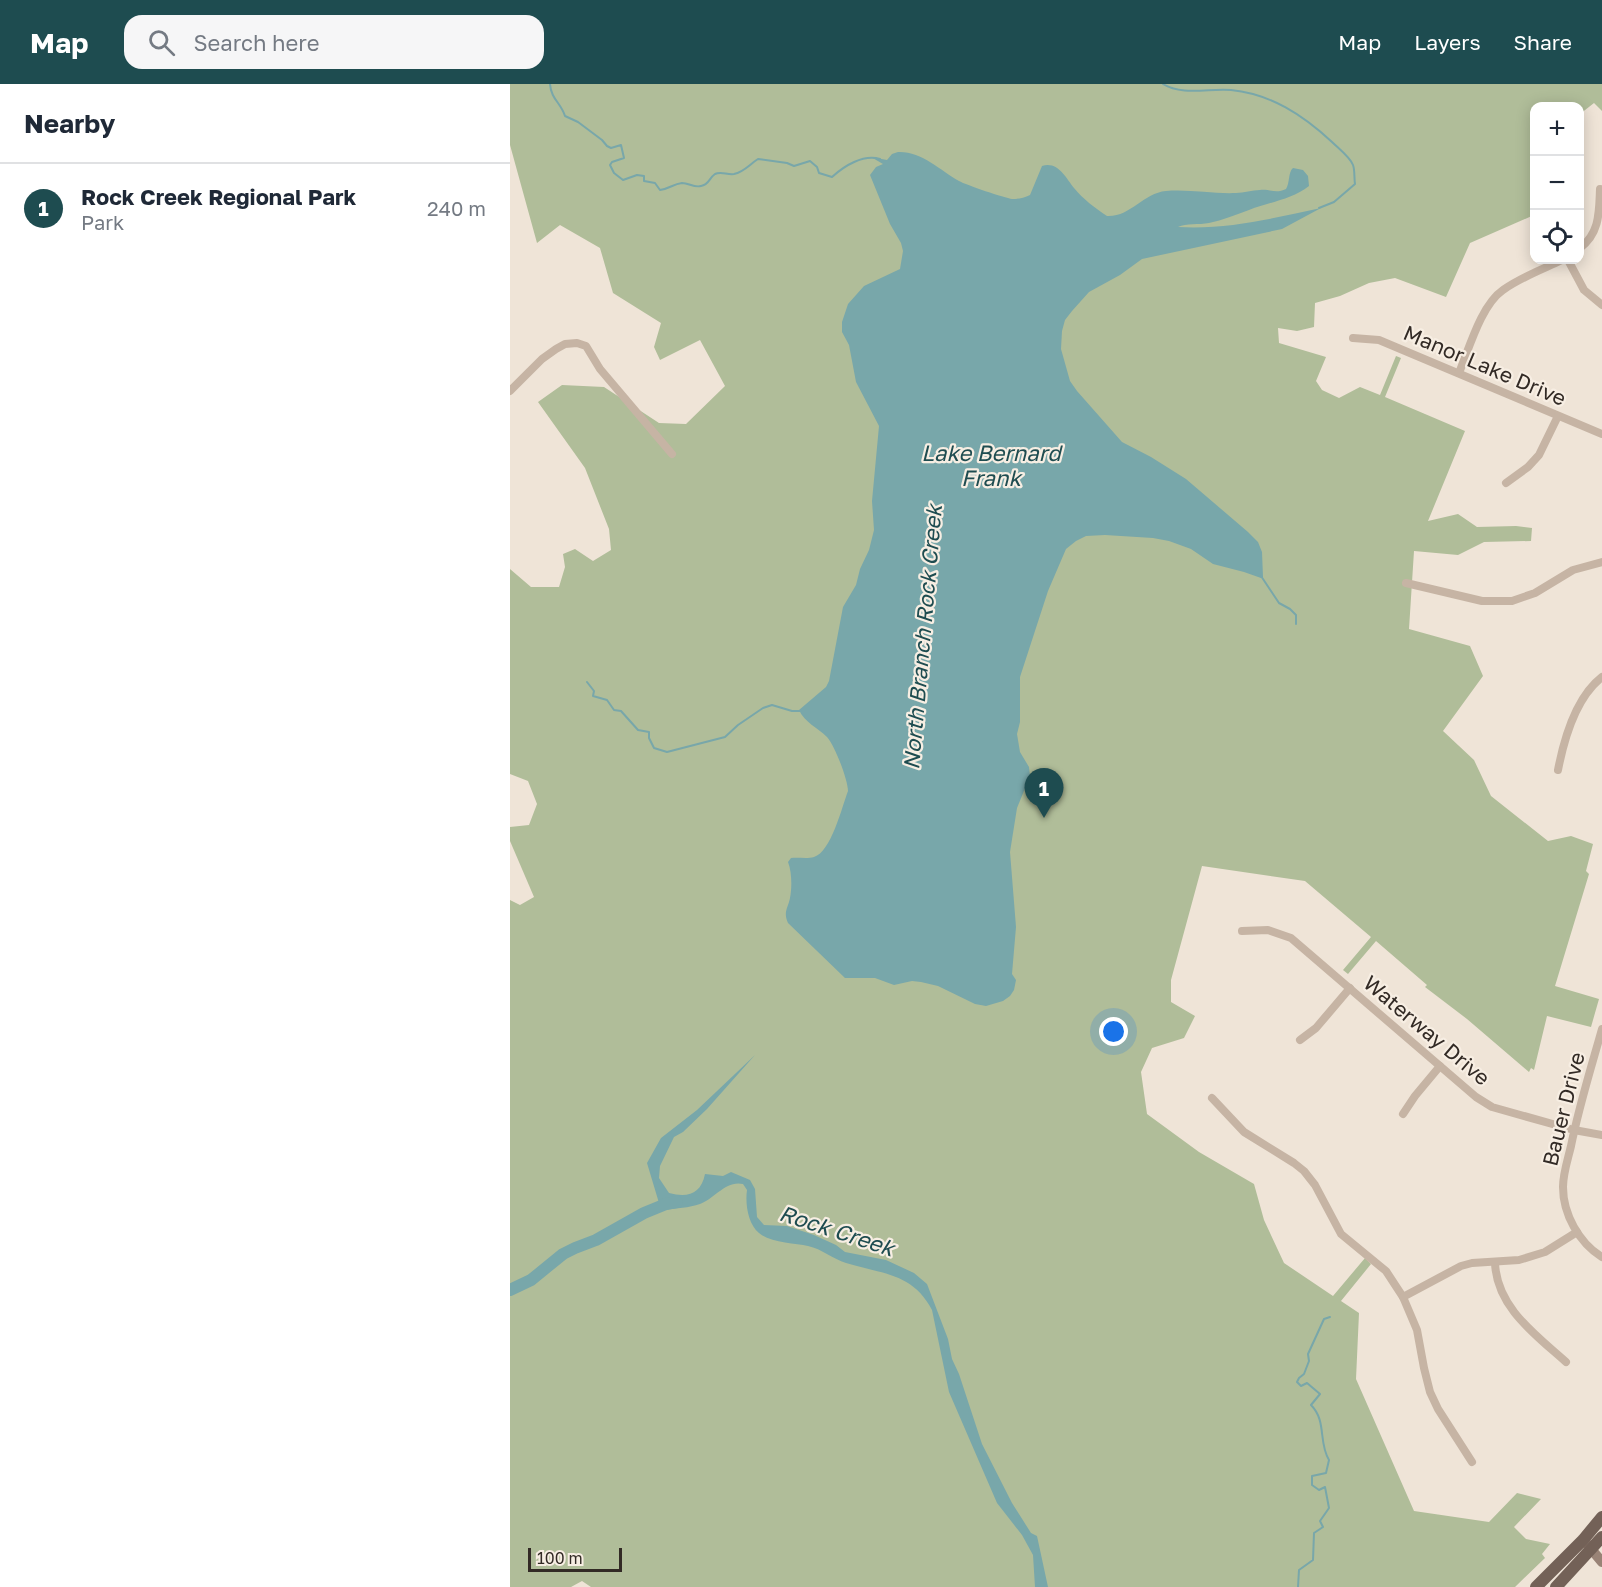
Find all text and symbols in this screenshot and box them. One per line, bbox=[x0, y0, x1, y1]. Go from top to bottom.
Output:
search box bbox=[124, 15, 544, 69]
text: Map bbox=[30, 26, 88, 59]
icon: search bbox=[145, 26, 178, 59]
text: Search here bbox=[193, 29, 319, 56]
text: Map bbox=[1338, 29, 1381, 55]
text: Layers bbox=[1414, 29, 1481, 55]
text: Share bbox=[1514, 29, 1572, 55]
map controls bbox=[1530, 102, 1584, 264]
button: + bbox=[1530, 102, 1584, 156]
text: Nearby bbox=[24, 108, 115, 139]
button: − bbox=[1530, 156, 1584, 210]
text: Rock Creek Regional Park bbox=[81, 183, 356, 210]
text: 1 bbox=[38, 196, 49, 220]
text: 240 m bbox=[427, 196, 486, 220]
text: Park bbox=[81, 210, 124, 234]
button: locate bbox=[1530, 210, 1584, 264]
street label: Manor Lake Drive bbox=[1400, 319, 1570, 411]
water label: Lake Bernard Frank bbox=[921, 439, 1063, 491]
water label: North Branch Rock Creek bbox=[897, 501, 947, 771]
pin: 1 bbox=[1024, 768, 1064, 818]
street label: Waterway Drive bbox=[1358, 970, 1496, 1090]
your location bbox=[1099, 1017, 1128, 1046]
street label: Bauer Drive bbox=[1536, 1049, 1590, 1169]
water label: Rock Creek bbox=[776, 1199, 900, 1262]
scale bar bbox=[528, 1545, 622, 1572]
text: 100 m bbox=[537, 1548, 583, 1568]

